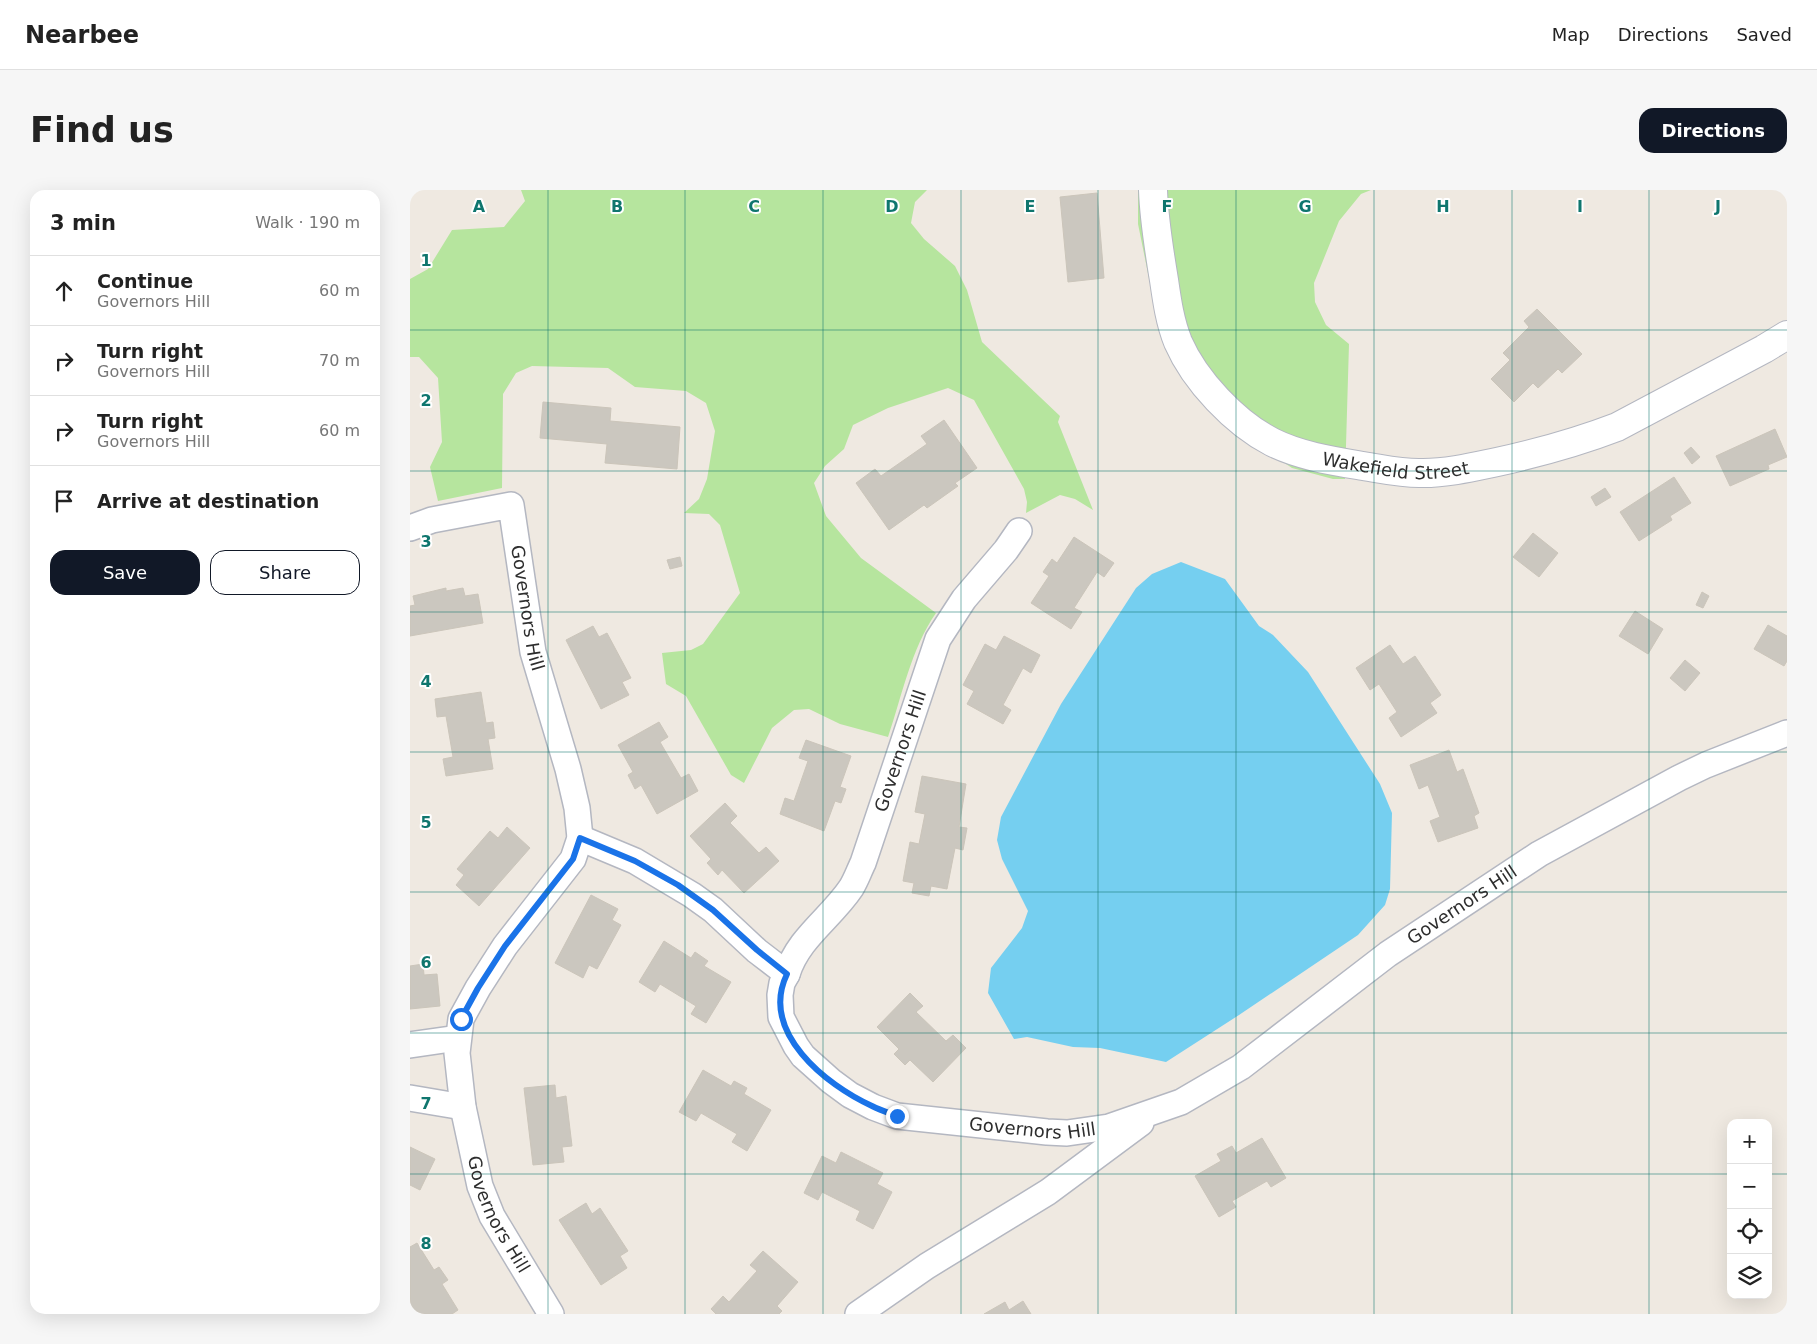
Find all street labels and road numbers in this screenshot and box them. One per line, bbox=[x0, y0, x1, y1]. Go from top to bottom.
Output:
street label: Wakefield Street bbox=[1320, 448, 1471, 483]
street label: Governors Hill bbox=[507, 543, 549, 673]
street label: Governors Hill bbox=[870, 687, 930, 814]
street label: Governors Hill bbox=[1403, 861, 1521, 948]
street label: Governors Hill bbox=[968, 1113, 1097, 1143]
street label: Governors Hill bbox=[464, 1154, 535, 1276]

